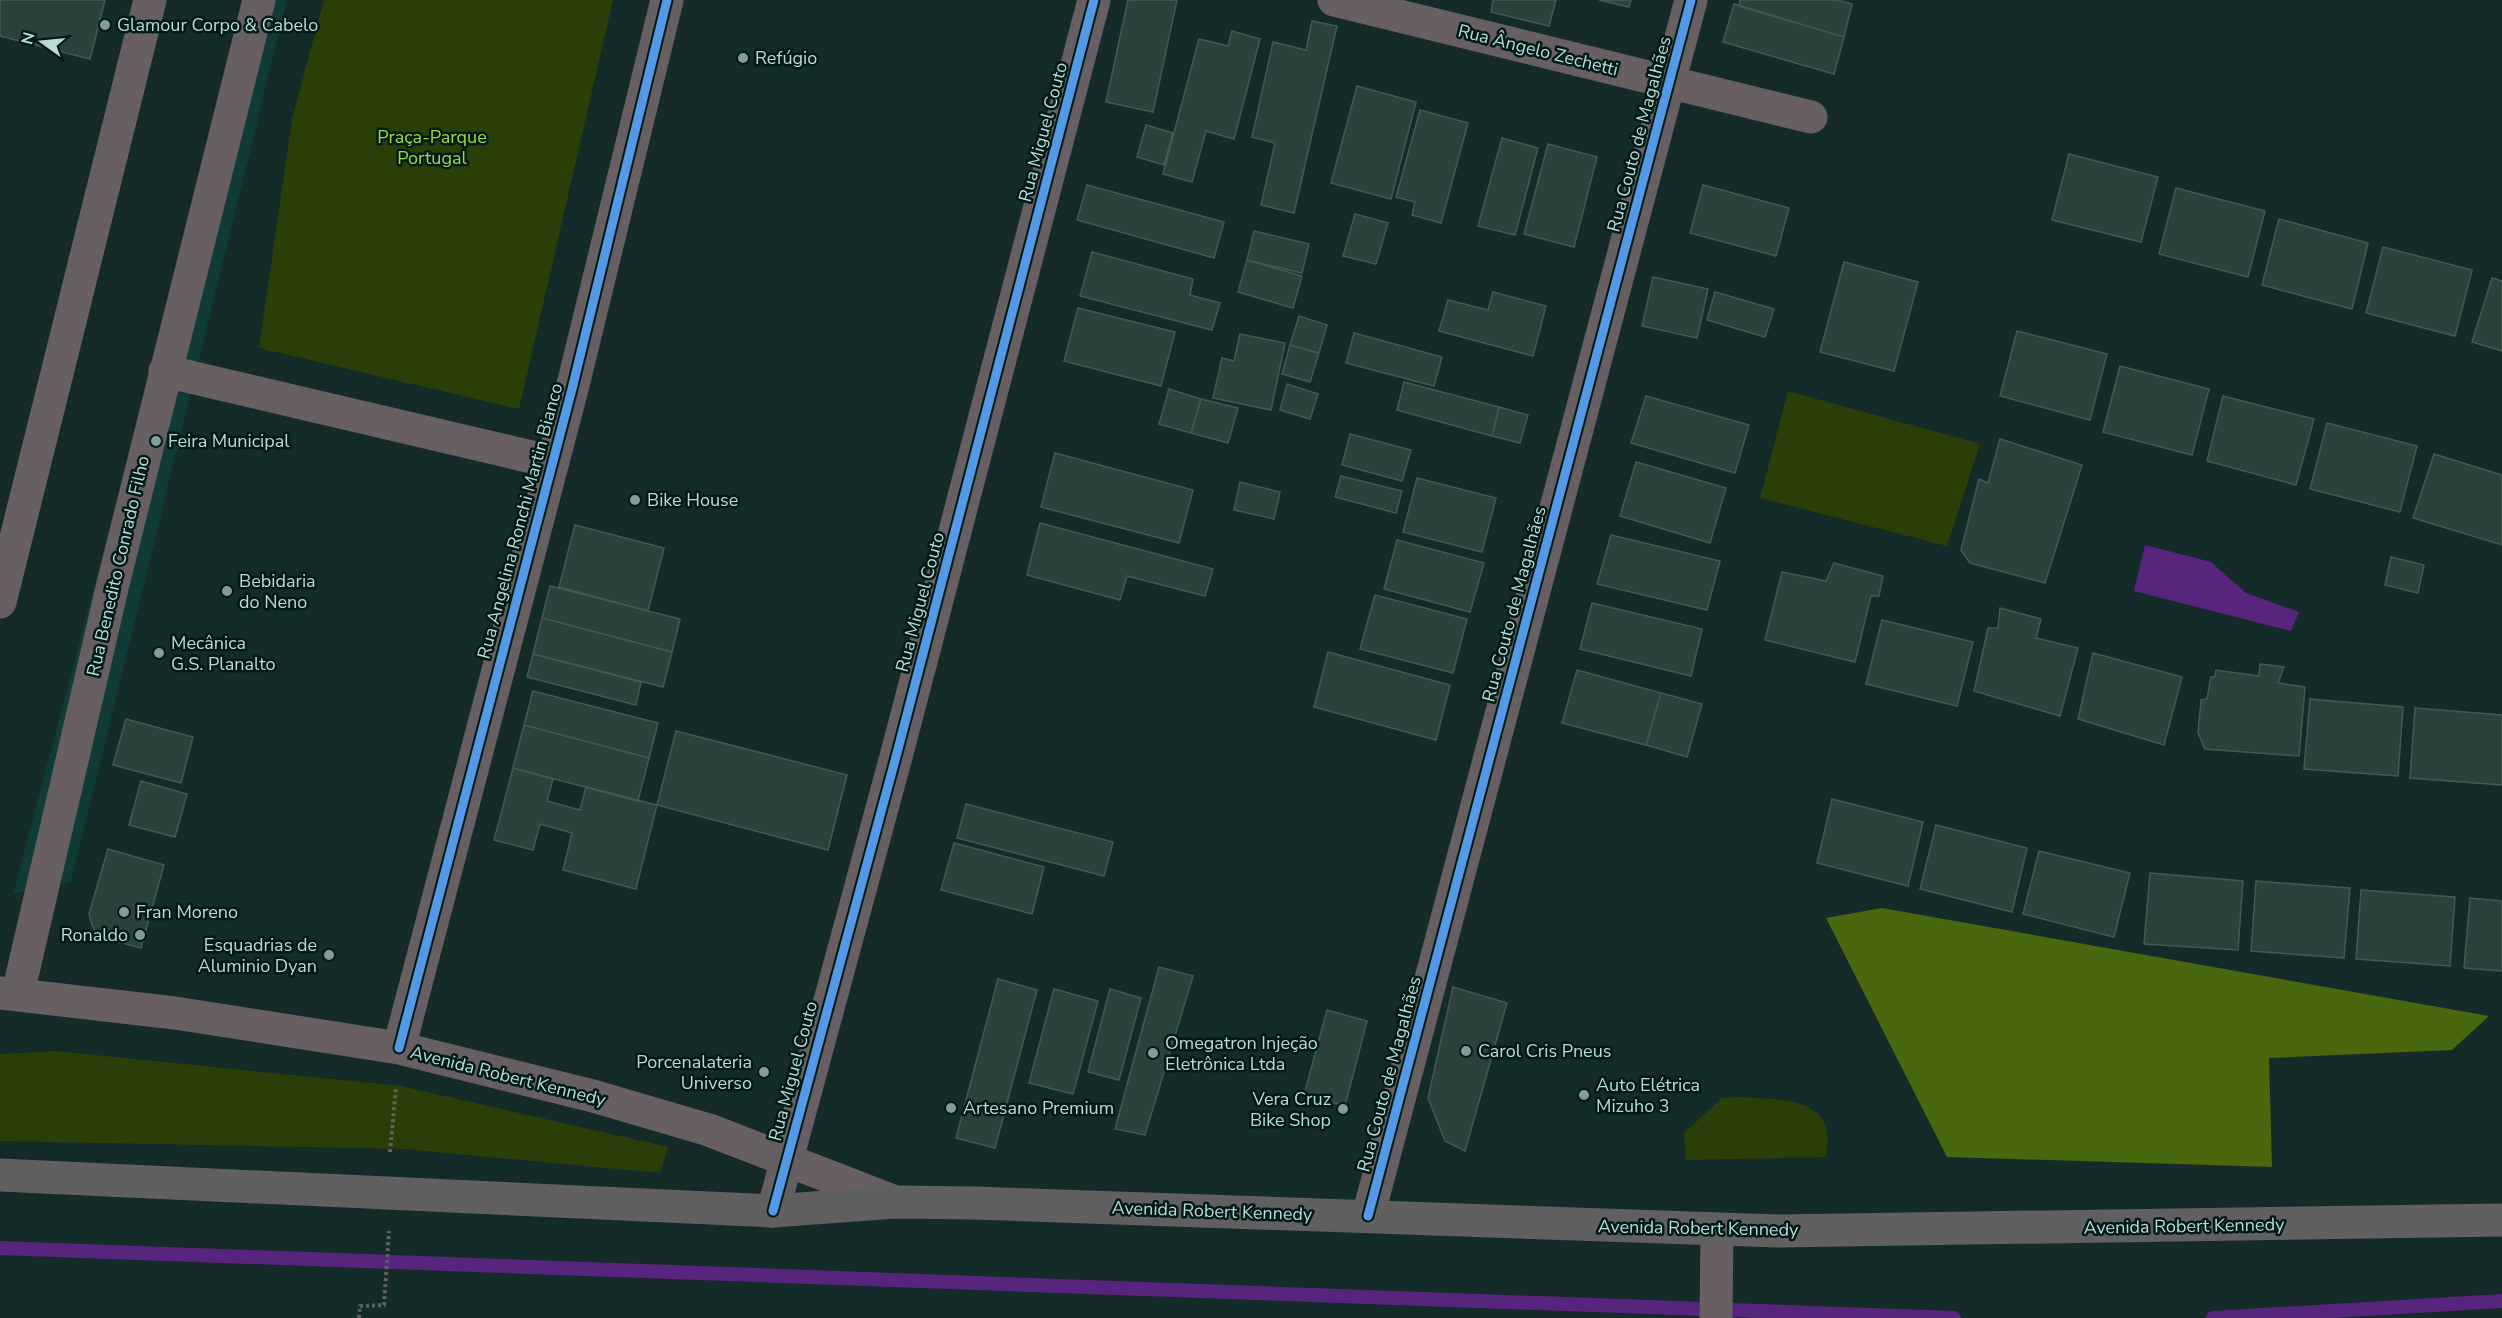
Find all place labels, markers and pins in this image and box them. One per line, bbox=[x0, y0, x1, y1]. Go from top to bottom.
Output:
place label: Glamour Corpo & Cabelo bbox=[117, 13, 318, 37]
marker: Glamour Corpo & Cabelo bbox=[98, 18, 112, 32]
place label: Refúgio bbox=[755, 46, 817, 70]
marker: Refúgio bbox=[736, 51, 750, 65]
place label: Feira Municipal bbox=[168, 429, 290, 453]
marker: Feira Municipal bbox=[149, 434, 163, 448]
place label: Bike House bbox=[647, 488, 738, 512]
marker: Bike House bbox=[628, 493, 642, 507]
place label: Bebidaria do Neno bbox=[239, 569, 316, 614]
marker: Bebidaria do Neno bbox=[220, 584, 234, 598]
place label: Mecânica G.S. Planalto bbox=[171, 631, 275, 676]
marker: Mecânica G.S. Planalto bbox=[152, 646, 166, 660]
place label: Fran Moreno bbox=[136, 900, 238, 924]
marker: Fran Moreno bbox=[117, 905, 131, 919]
place label: Ronaldo bbox=[61, 923, 128, 947]
marker: Ronaldo bbox=[133, 928, 147, 942]
place label: Esquadrias de Aluminio Dyan bbox=[198, 933, 317, 978]
marker: Esquadrias de Aluminio Dyan bbox=[322, 948, 336, 962]
place label: Omegatron Injeção Eletrônica Ltda bbox=[1165, 1031, 1318, 1076]
place label: Carol Cris Pneus bbox=[1478, 1039, 1611, 1063]
marker: Carol Cris Pneus bbox=[1459, 1044, 1473, 1058]
marker: Omegatron Injeção Eletrônica Ltda bbox=[1146, 1046, 1160, 1060]
place label: Porcenalateria Universo bbox=[636, 1050, 752, 1095]
marker: Porcenalateria Universo bbox=[757, 1065, 771, 1079]
place label: Auto Elétrica Mizuho 3 bbox=[1596, 1073, 1700, 1118]
place label: Vera Cruz Bike Shop bbox=[1250, 1087, 1331, 1132]
marker: Auto Elétrica Mizuho 3 bbox=[1577, 1088, 1591, 1102]
place label: Artesano Premium bbox=[963, 1096, 1114, 1120]
marker: Artesano Premium bbox=[944, 1101, 958, 1115]
marker: Vera Cruz Bike Shop bbox=[1336, 1102, 1350, 1116]

